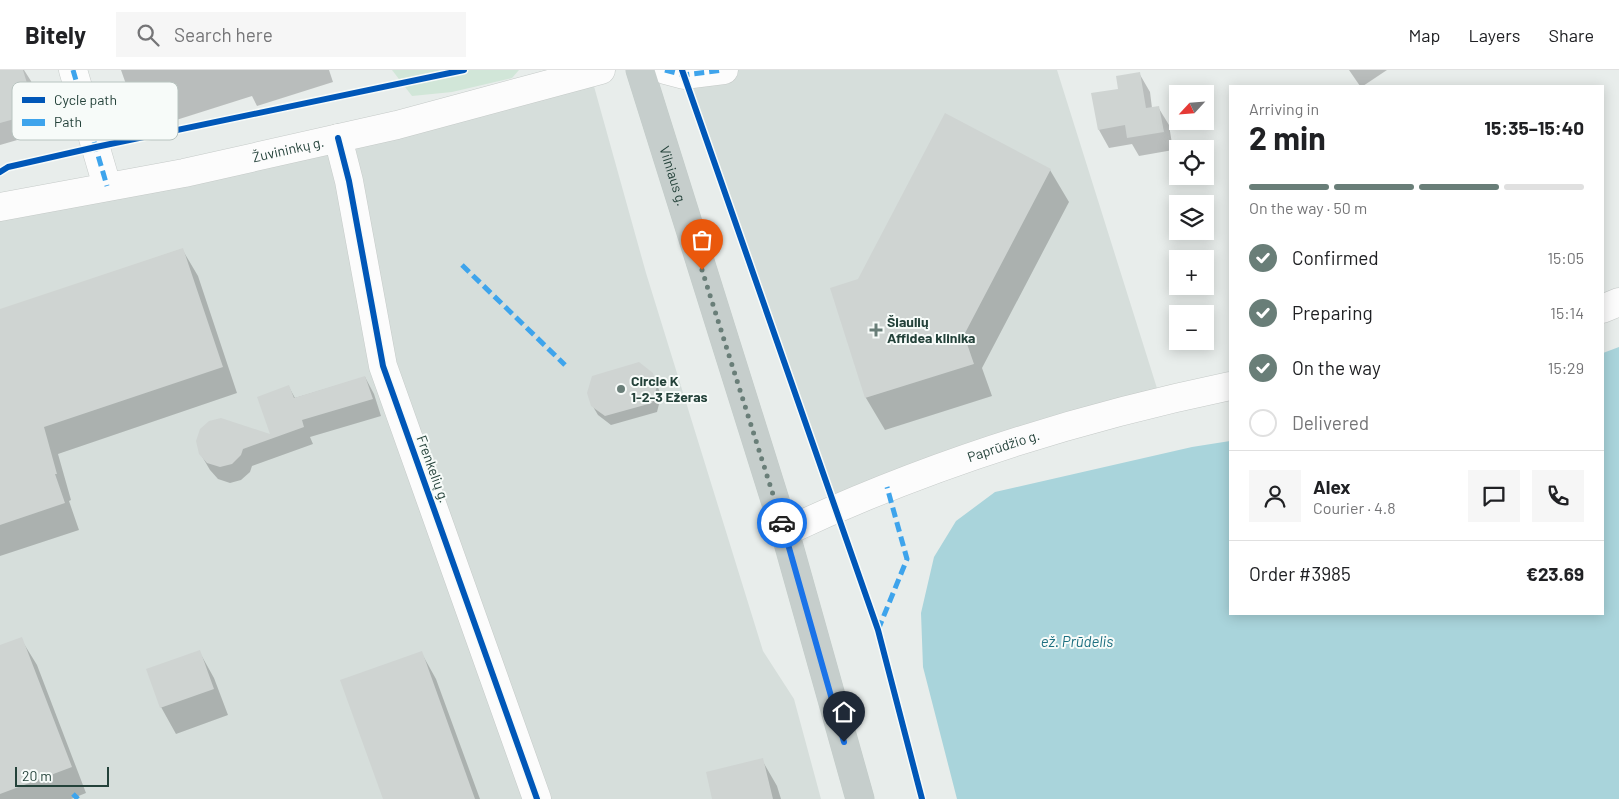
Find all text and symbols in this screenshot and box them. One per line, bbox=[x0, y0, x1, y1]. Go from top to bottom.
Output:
search box bbox=[116, 12, 466, 57]
text: Bitely bbox=[25, 20, 86, 49]
icon: search bbox=[134, 21, 162, 49]
text: Search here bbox=[174, 23, 273, 46]
text: Map bbox=[1408, 24, 1440, 46]
text: Layers bbox=[1468, 24, 1521, 46]
text: Share bbox=[1549, 24, 1594, 46]
legend bbox=[12, 82, 178, 140]
north arrow bbox=[1169, 85, 1214, 130]
map controls bbox=[1169, 85, 1214, 350]
text: Cycle path bbox=[54, 91, 117, 108]
text: Arriving in bbox=[1249, 99, 1319, 118]
text: Path bbox=[54, 113, 82, 130]
text: 15:35–15:40 bbox=[1484, 116, 1584, 139]
text: 2 min bbox=[1249, 118, 1326, 156]
street label: Žuvininkų g. bbox=[251, 133, 326, 165]
button: locate bbox=[1169, 140, 1214, 185]
street label: Vilniaus g. bbox=[656, 144, 691, 208]
button: layers bbox=[1169, 195, 1214, 240]
text: On the way · 50 m bbox=[1249, 198, 1367, 217]
pin bbox=[681, 219, 723, 270]
icon: bag bbox=[688, 226, 716, 254]
icon: check bbox=[1249, 244, 1277, 272]
text: Confirmed bbox=[1292, 246, 1379, 269]
text: 15:05 bbox=[1547, 248, 1584, 267]
button: + bbox=[1169, 250, 1214, 295]
icon: check bbox=[1249, 299, 1277, 327]
text: Preparing bbox=[1292, 301, 1373, 324]
text: 15:14 bbox=[1550, 303, 1584, 322]
button: − bbox=[1169, 305, 1214, 350]
place label: Šiaulių Affidea klinika bbox=[887, 313, 976, 346]
marker: Šiaulių Affidea klinika bbox=[869, 323, 883, 337]
icon: check bbox=[1249, 354, 1277, 382]
text: On the way bbox=[1292, 356, 1381, 379]
text: 15:29 bbox=[1548, 358, 1584, 377]
place label: Circle K 1-2-3 Ežeras bbox=[631, 372, 708, 405]
marker: Circle K 1-2-3 Ežeras bbox=[615, 383, 627, 395]
text: Delivered bbox=[1292, 411, 1369, 434]
street label: Paprūdžio g. bbox=[965, 426, 1042, 465]
street label: Frenkelių g. bbox=[413, 433, 454, 505]
button: person bbox=[1249, 470, 1301, 522]
button: chat bbox=[1468, 470, 1520, 522]
button: phone bbox=[1532, 470, 1584, 522]
text: Alex bbox=[1313, 475, 1351, 498]
courier bbox=[757, 498, 807, 548]
text: Courier · 4.8 bbox=[1313, 498, 1396, 517]
icon: car bbox=[768, 509, 796, 537]
text: Order #3985 bbox=[1249, 562, 1351, 585]
text: €23.69 bbox=[1526, 562, 1584, 585]
water label: ež. Prūdelis bbox=[1041, 632, 1113, 650]
pin bbox=[823, 691, 865, 742]
icon: home bbox=[830, 698, 858, 726]
scale bar bbox=[15, 764, 109, 787]
text: 20 m bbox=[22, 767, 52, 784]

